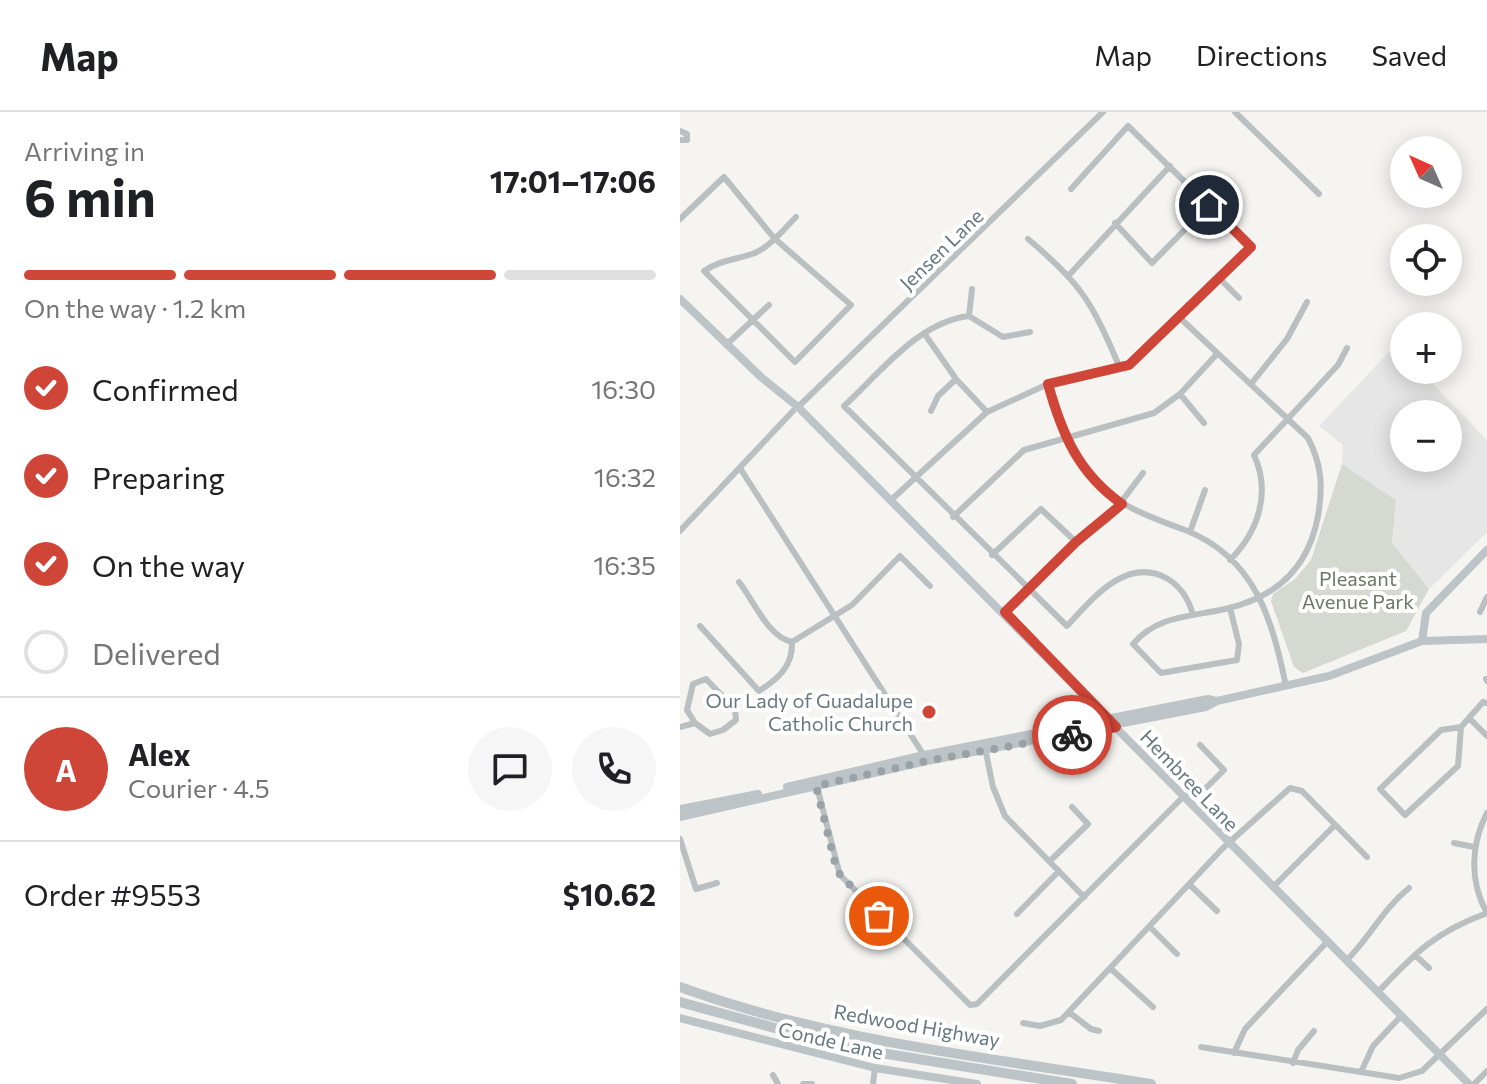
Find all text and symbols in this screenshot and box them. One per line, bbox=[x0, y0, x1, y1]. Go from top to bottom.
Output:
text: Map bbox=[40, 32, 119, 79]
text: Map bbox=[1094, 38, 1152, 72]
text: Directions bbox=[1196, 38, 1327, 72]
text: Saved bbox=[1371, 38, 1447, 72]
text: Arriving in bbox=[24, 135, 145, 166]
north arrow bbox=[1390, 136, 1462, 208]
map controls bbox=[1390, 136, 1462, 472]
text: 17:01–17:06 bbox=[490, 162, 656, 199]
text: 6 min bbox=[24, 164, 156, 228]
pin bbox=[1175, 171, 1243, 239]
icon: home bbox=[1187, 183, 1231, 227]
street label: Jensen Lane bbox=[894, 203, 988, 295]
button: locate bbox=[1390, 224, 1462, 296]
text: On the way · 1.2 km bbox=[24, 292, 246, 323]
button: + bbox=[1390, 312, 1462, 384]
icon: check bbox=[24, 366, 68, 410]
text: Confirmed bbox=[92, 370, 239, 407]
text: 16:30 bbox=[591, 373, 656, 404]
button: − bbox=[1390, 400, 1462, 472]
icon: check bbox=[24, 454, 68, 498]
text: Preparing bbox=[92, 458, 225, 495]
text: 16:32 bbox=[594, 461, 656, 492]
icon: check bbox=[24, 542, 68, 586]
text: On the way bbox=[92, 546, 245, 583]
text: 16:35 bbox=[593, 549, 656, 580]
park label: Pleasant Avenue Park bbox=[1302, 566, 1414, 613]
text: Delivered bbox=[92, 634, 221, 671]
place label: Our Lady of Guadalupe Catholic Church bbox=[706, 688, 913, 735]
courier bbox=[1032, 695, 1112, 775]
marker: Our Lady of Guadalupe Catholic Church bbox=[920, 703, 938, 721]
icon: bike bbox=[1050, 713, 1094, 757]
street label: Hembree Lane bbox=[1136, 724, 1244, 836]
button: chat bbox=[468, 727, 552, 811]
button: phone bbox=[572, 727, 656, 811]
text: Alex bbox=[128, 735, 191, 772]
text: A bbox=[55, 751, 77, 788]
text: Courier · 4.5 bbox=[128, 772, 270, 803]
text: Order #9553 bbox=[24, 875, 201, 912]
text: $10.62 bbox=[563, 875, 656, 912]
pin bbox=[845, 882, 913, 950]
icon: bag bbox=[857, 894, 901, 938]
street label: Redwood Highway bbox=[832, 999, 1002, 1051]
street label: Conde Lane bbox=[776, 1016, 886, 1064]

